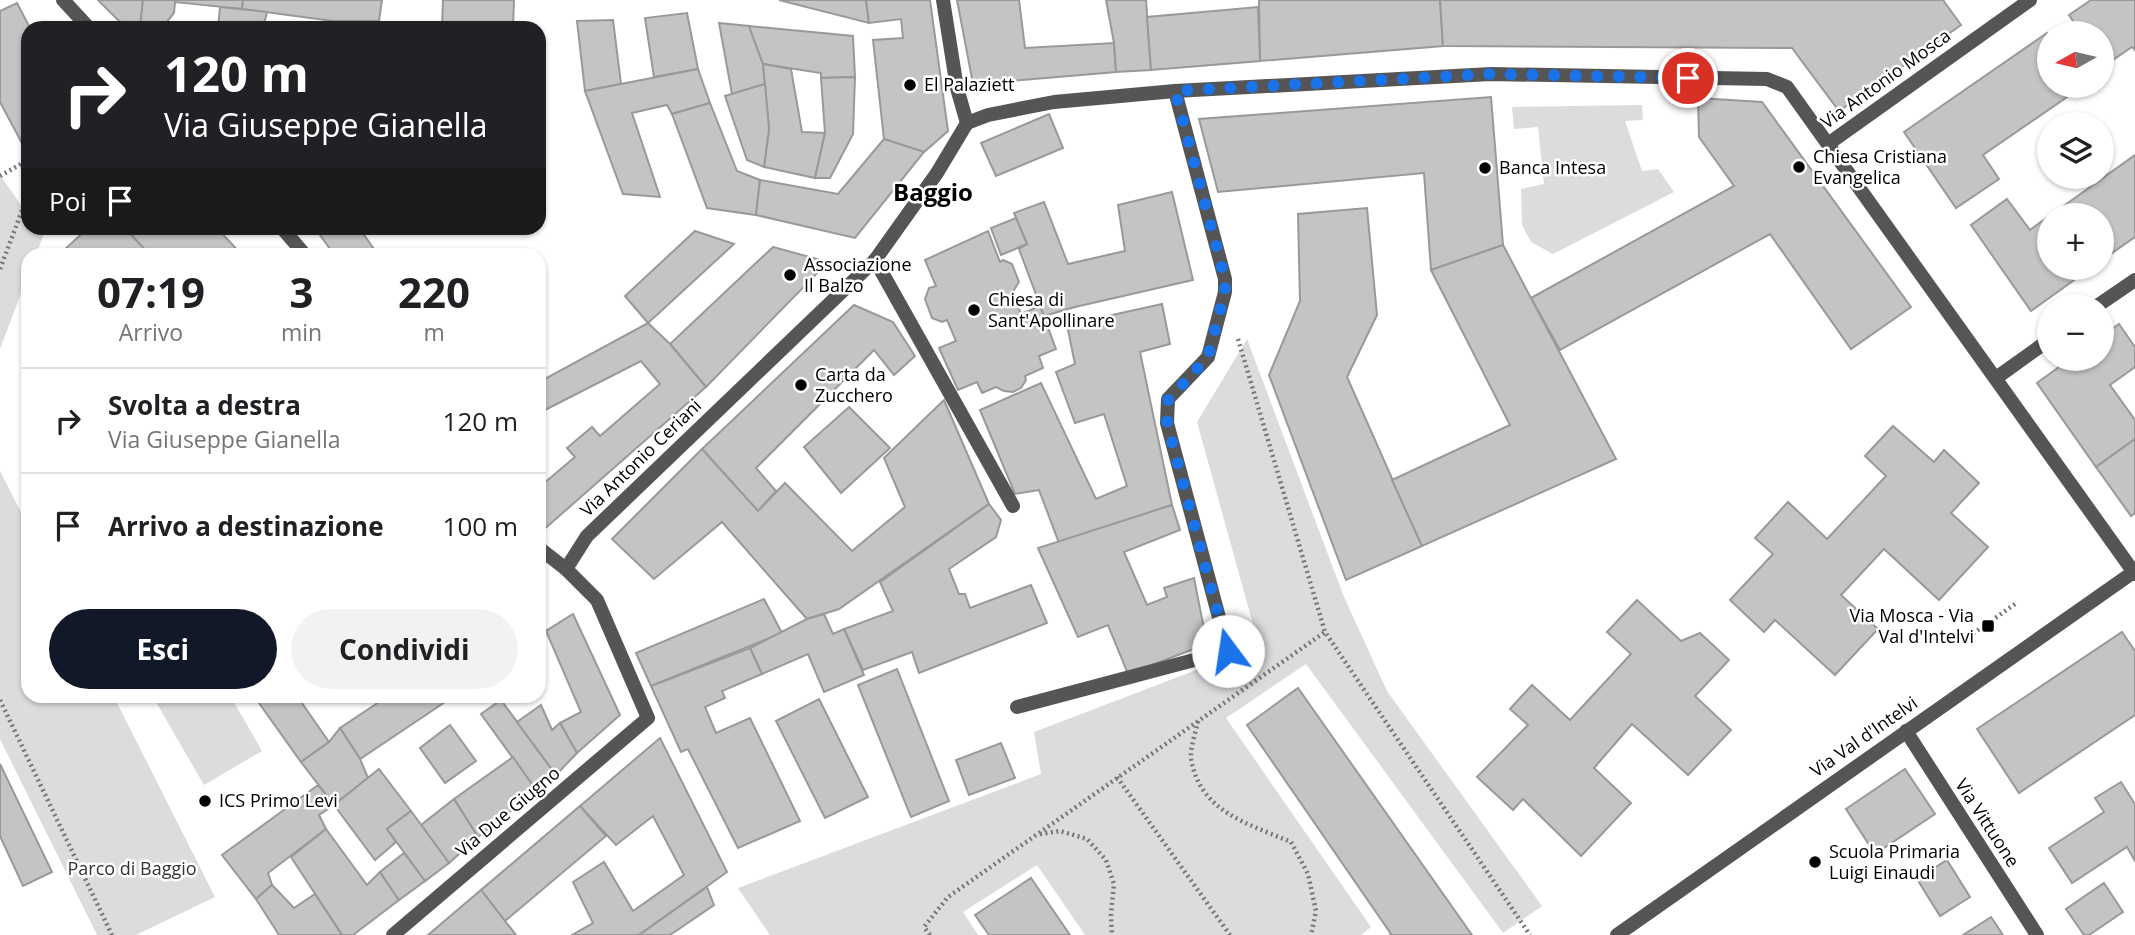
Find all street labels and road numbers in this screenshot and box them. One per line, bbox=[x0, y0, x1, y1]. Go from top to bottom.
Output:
street label: Via Antonio Mosca bbox=[1816, 23, 1955, 133]
street label: Via Antonio Ceriani bbox=[575, 393, 706, 521]
street label: Via Val d'Intelvi bbox=[1805, 690, 1922, 782]
street label: Via Due Giugno bbox=[450, 761, 565, 862]
street label: Via Vittuone bbox=[1950, 774, 2025, 871]

